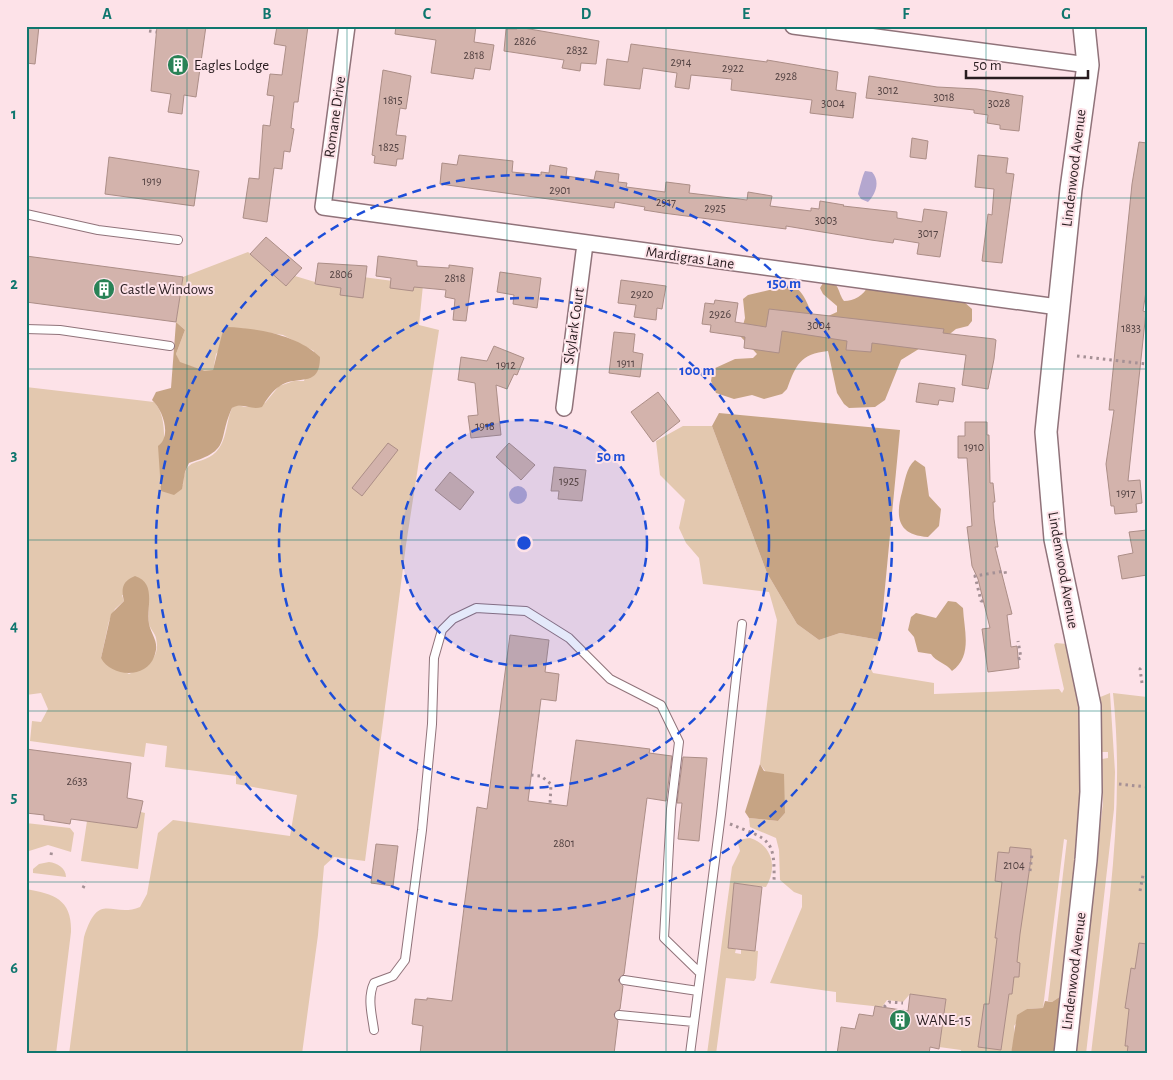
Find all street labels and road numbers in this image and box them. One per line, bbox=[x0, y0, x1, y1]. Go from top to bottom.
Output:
street label: Romane Drive bbox=[322, 75, 348, 159]
street label: Lindenwood Avenue bbox=[1059, 108, 1089, 228]
street label: Mardigras Lane bbox=[645, 244, 735, 272]
street label: Skylark Court bbox=[561, 287, 587, 365]
street label: Lindenwood Avenue bbox=[1045, 510, 1081, 630]
street label: Lindenwood Avenue bbox=[1059, 911, 1089, 1031]

